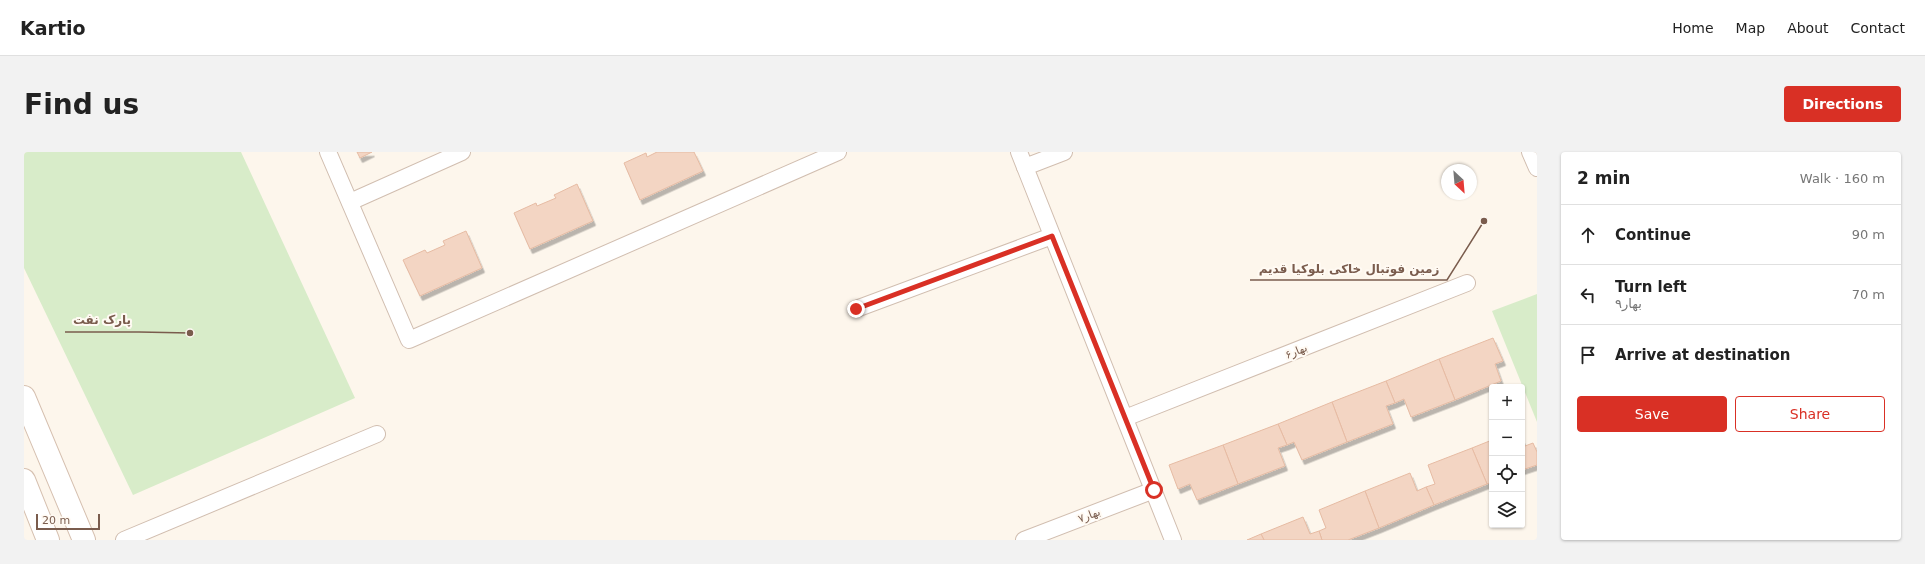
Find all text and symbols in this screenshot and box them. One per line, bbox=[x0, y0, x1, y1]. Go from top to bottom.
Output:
text: Kartio bbox=[20, 17, 86, 39]
text: Home bbox=[1672, 20, 1714, 36]
text: Map bbox=[1736, 20, 1765, 36]
text: About bbox=[1787, 20, 1829, 36]
text: Contact bbox=[1851, 20, 1905, 36]
button: Directions bbox=[1784, 86, 1901, 122]
text: Find us bbox=[24, 88, 139, 121]
north arrow bbox=[1441, 164, 1477, 200]
text: 2 min bbox=[1577, 168, 1630, 188]
text: Walk · 160 m bbox=[1800, 171, 1885, 186]
icon: ahead bbox=[1577, 224, 1599, 246]
text: Continue bbox=[1615, 226, 1691, 244]
text: 90 m bbox=[1852, 227, 1885, 242]
callout: زمین فوتبال خاکی بلوکیا قدیم bbox=[1250, 256, 1447, 280]
text: زمین فوتبال خاکی بلوکیا قدیم bbox=[1259, 262, 1439, 277]
text: Turn left bbox=[1615, 278, 1687, 296]
icon: left bbox=[1577, 284, 1599, 306]
text: 70 m bbox=[1852, 287, 1885, 302]
text: بهار۹ bbox=[1615, 296, 1642, 311]
route end bbox=[847, 300, 865, 318]
callout: پارک نفت bbox=[65, 308, 139, 332]
text: پارک نفت bbox=[73, 313, 131, 327]
street label: بهار۶ bbox=[1283, 341, 1309, 362]
icon: arrive bbox=[1577, 344, 1599, 366]
text: Arrive at destination bbox=[1615, 346, 1790, 364]
map controls bbox=[1489, 384, 1525, 528]
button: + bbox=[1489, 384, 1525, 420]
button: Save bbox=[1577, 396, 1727, 432]
button: Share bbox=[1735, 396, 1885, 432]
button: − bbox=[1489, 420, 1525, 456]
button: locate bbox=[1489, 456, 1525, 492]
route start bbox=[1145, 481, 1163, 499]
button: layers bbox=[1489, 492, 1525, 528]
street label: بهار۷ bbox=[1076, 505, 1102, 526]
scale bar bbox=[36, 512, 100, 531]
text: 20 m bbox=[42, 514, 70, 527]

